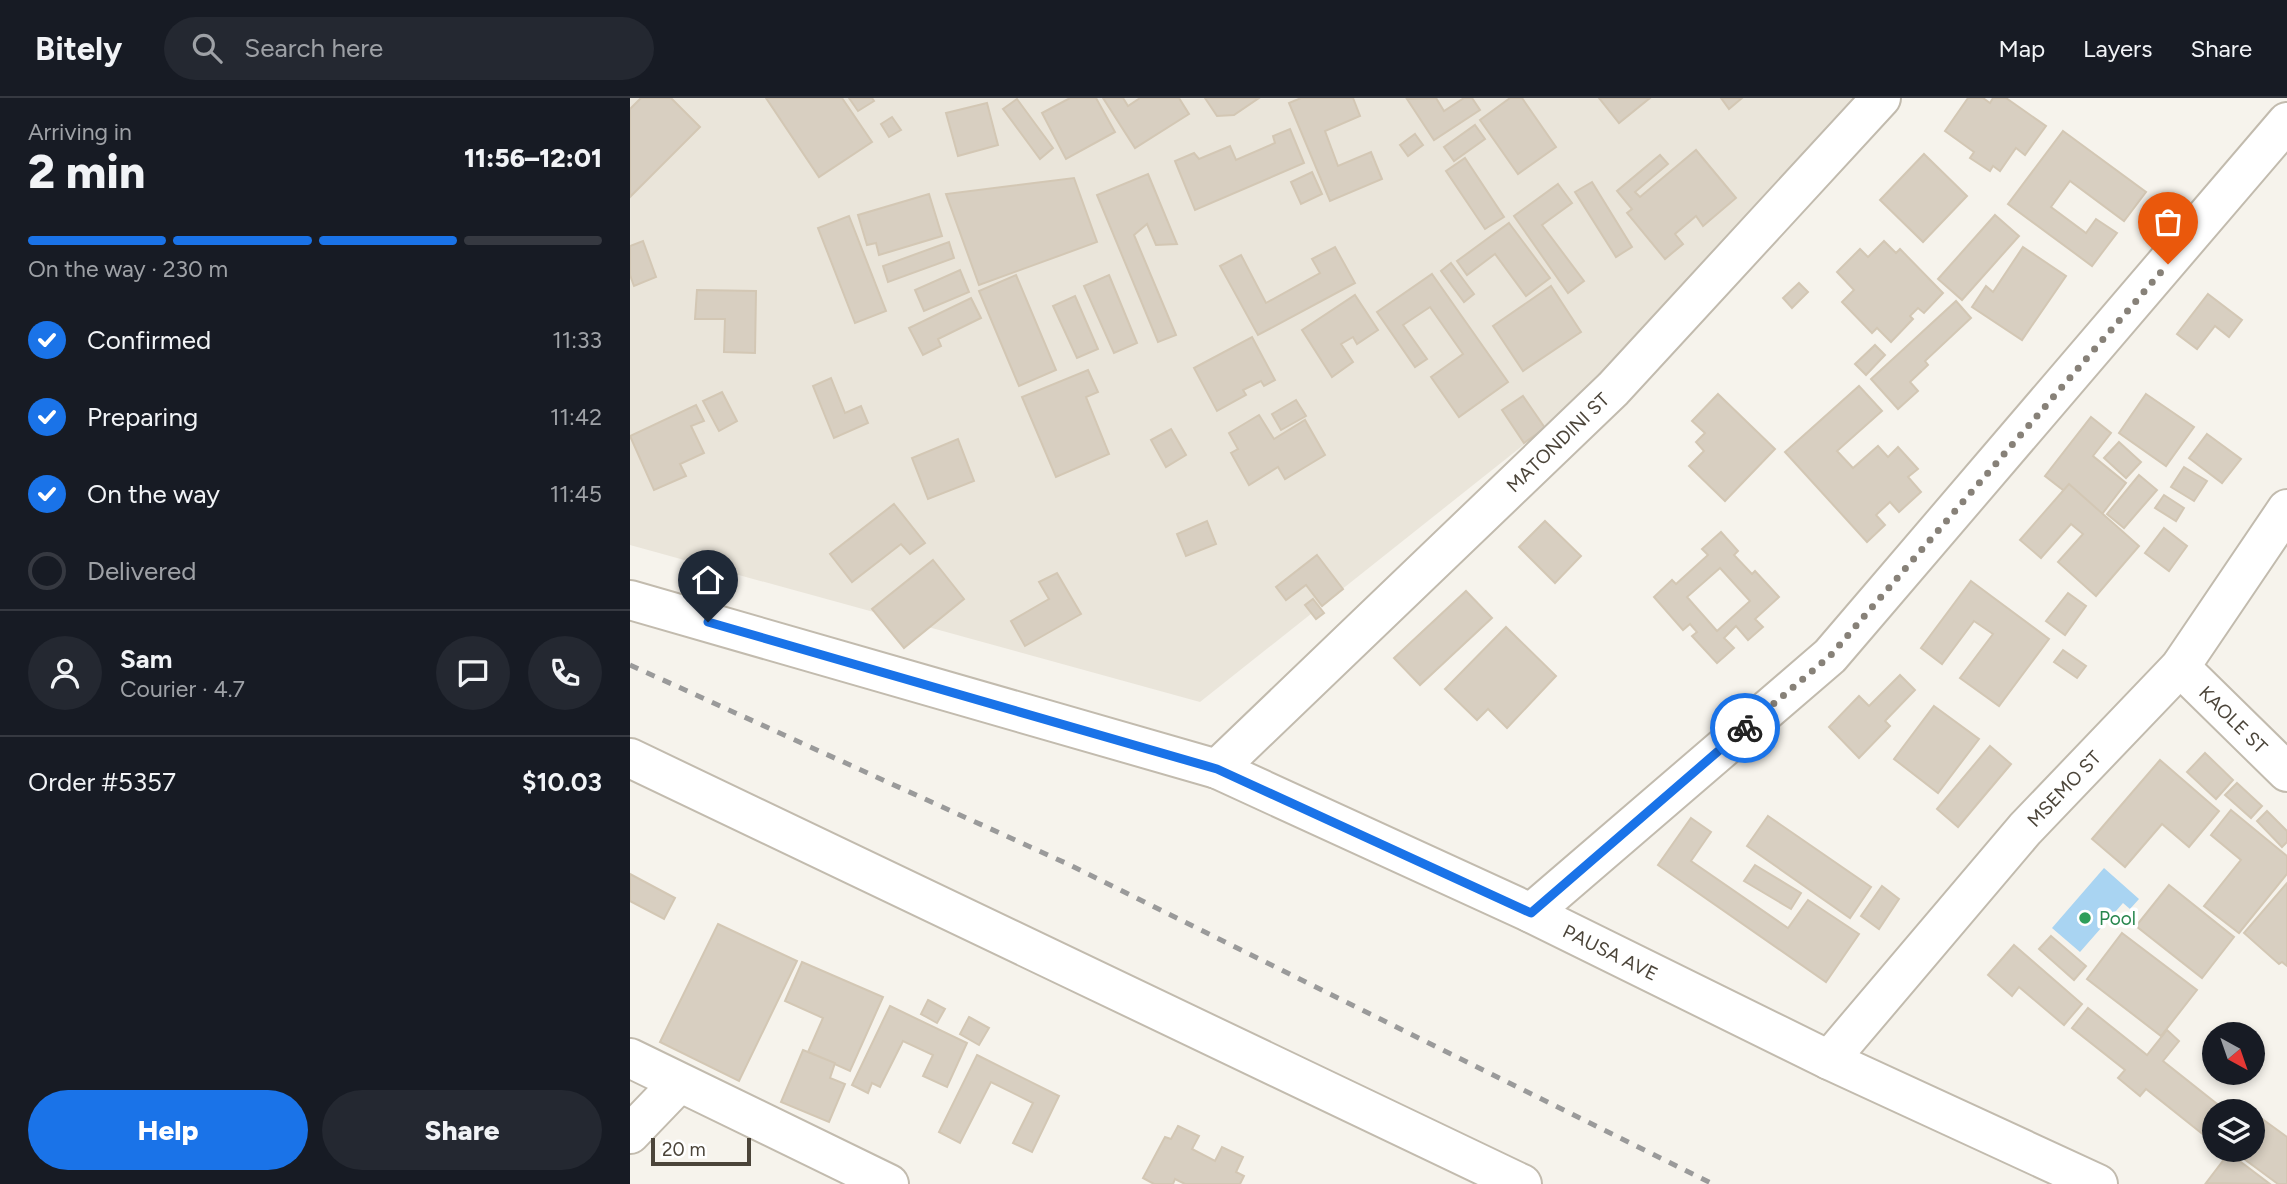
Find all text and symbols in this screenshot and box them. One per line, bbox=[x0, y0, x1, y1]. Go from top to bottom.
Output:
search box bbox=[164, 17, 654, 80]
text: Bitely bbox=[35, 29, 122, 68]
icon: search bbox=[188, 29, 226, 67]
text: Search here bbox=[244, 32, 383, 64]
text: Map bbox=[1998, 34, 2045, 63]
text: Layers bbox=[2083, 34, 2152, 63]
text: Share bbox=[2190, 34, 2252, 63]
text: Arriving in bbox=[28, 118, 132, 146]
text: 11:56–12:01 bbox=[464, 142, 602, 174]
text: 2 min bbox=[28, 144, 145, 200]
pin bbox=[2138, 192, 2198, 264]
icon: bag bbox=[2149, 203, 2187, 241]
text: On the way · 230 m bbox=[28, 255, 228, 283]
icon: check bbox=[28, 321, 66, 359]
text: Confirmed bbox=[87, 324, 211, 356]
text: 11:33 bbox=[552, 326, 602, 354]
street label: MATONDINI ST bbox=[1502, 388, 1614, 497]
icon: check bbox=[28, 398, 66, 436]
text: Preparing bbox=[87, 401, 198, 433]
text: 11:42 bbox=[550, 403, 602, 431]
icon: check bbox=[28, 475, 66, 513]
text: On the way bbox=[87, 478, 220, 510]
text: 11:45 bbox=[550, 480, 602, 508]
pin bbox=[678, 550, 738, 622]
text: Delivered bbox=[87, 555, 196, 587]
icon: home bbox=[689, 561, 727, 599]
button: person bbox=[28, 636, 102, 710]
button: chat bbox=[436, 636, 510, 710]
button: phone bbox=[528, 636, 602, 710]
text: Sam bbox=[120, 643, 172, 675]
text: Courier · 4.7 bbox=[120, 675, 245, 703]
street label: KAOLE ST bbox=[2194, 681, 2273, 759]
courier bbox=[1710, 693, 1780, 763]
icon: bike bbox=[1726, 709, 1764, 747]
street label: MSEMO ST bbox=[2022, 746, 2106, 832]
text: Order #5357 bbox=[28, 766, 176, 798]
text: $10.03 bbox=[522, 766, 602, 798]
place label: Pool bbox=[2099, 907, 2136, 930]
marker: Pool bbox=[2077, 910, 2093, 926]
street label: PAUSA AVE bbox=[1559, 920, 1662, 986]
north arrow bbox=[2202, 1022, 2264, 1085]
map controls bbox=[2202, 1022, 2265, 1162]
button: Help bbox=[28, 1090, 308, 1170]
button: Share bbox=[322, 1090, 602, 1170]
button: layers bbox=[2202, 1099, 2265, 1162]
scale bar bbox=[651, 1135, 751, 1167]
text: 20 m bbox=[662, 1138, 706, 1161]

